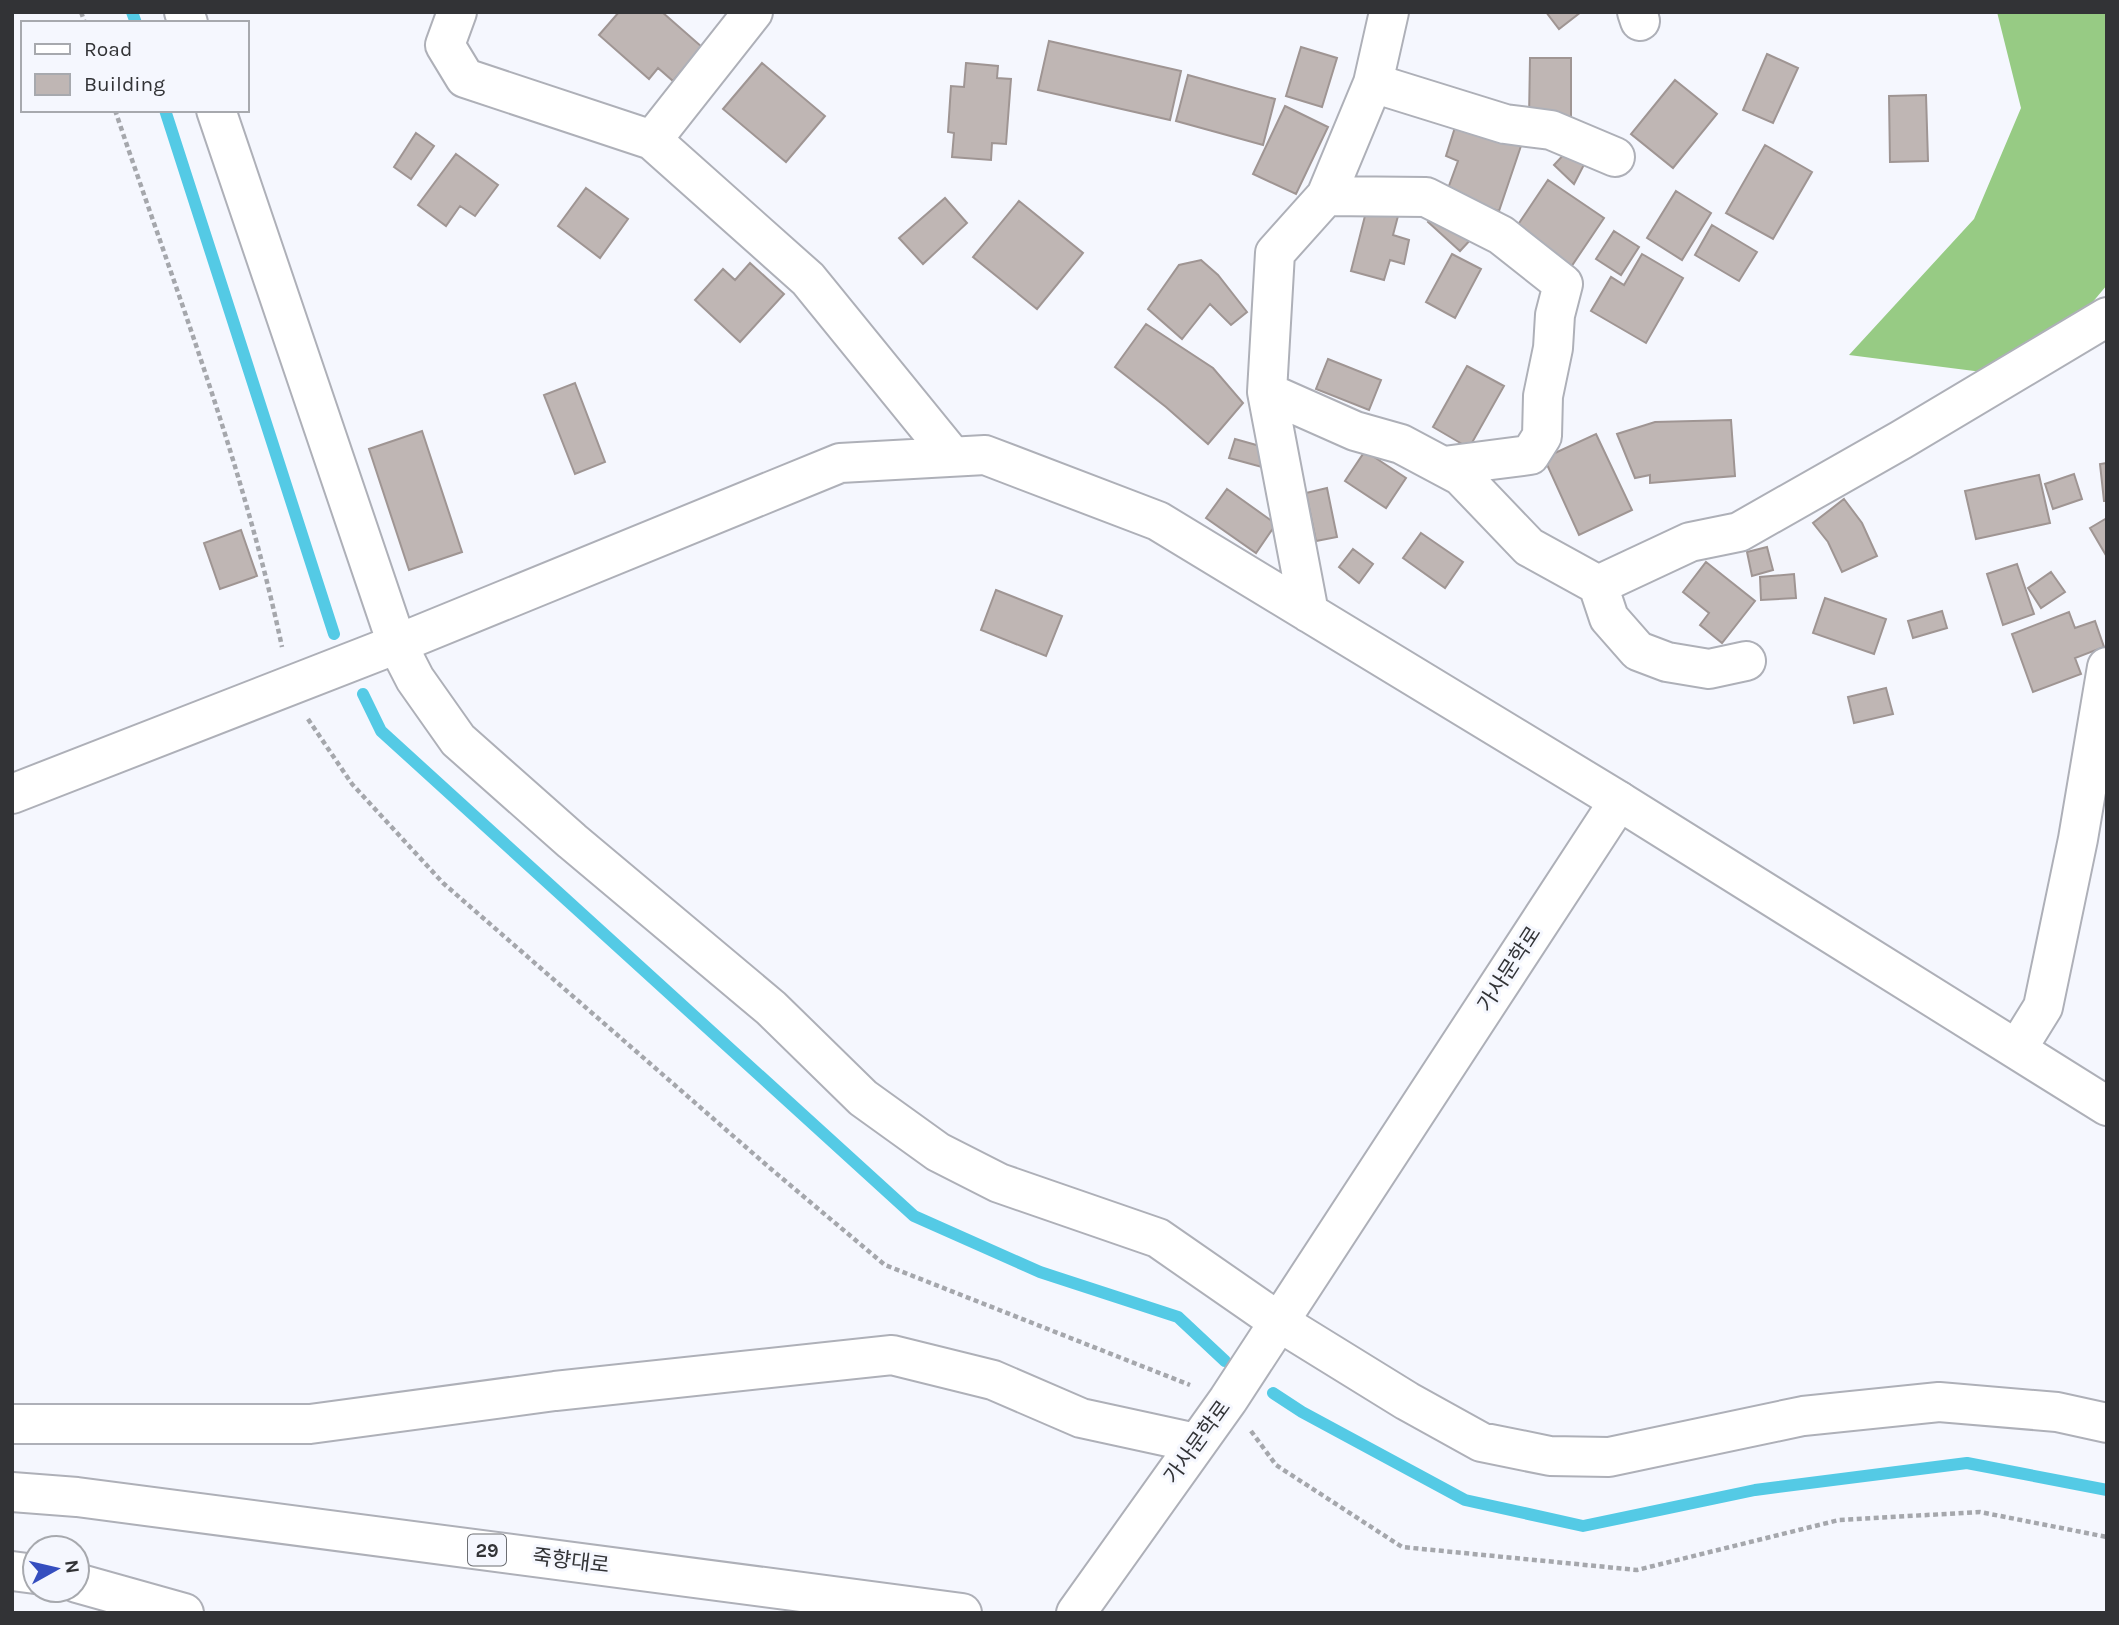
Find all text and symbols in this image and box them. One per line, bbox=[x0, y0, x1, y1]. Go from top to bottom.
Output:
legend bbox=[21, 21, 248, 112]
text: Road bbox=[84, 37, 132, 61]
text: Building bbox=[84, 72, 165, 96]
street label: 가사문학로 bbox=[1473, 922, 1545, 1016]
street label: 가사문학로 bbox=[1159, 1396, 1235, 1488]
north arrow bbox=[21, 1534, 91, 1604]
road number: 29 bbox=[468, 1534, 506, 1566]
street label: 죽향대로 bbox=[531, 1544, 611, 1578]
text: N bbox=[60, 1558, 84, 1575]

